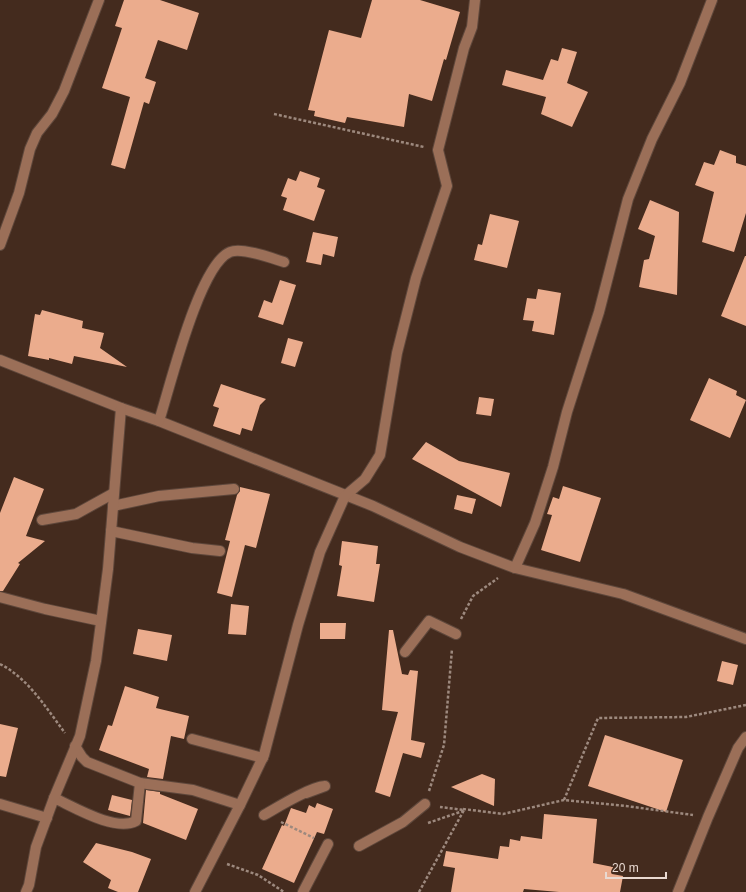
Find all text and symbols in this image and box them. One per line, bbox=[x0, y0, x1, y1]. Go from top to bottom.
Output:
scale bar bbox=[606, 854, 666, 880]
text: 20 m bbox=[612, 861, 639, 875]

